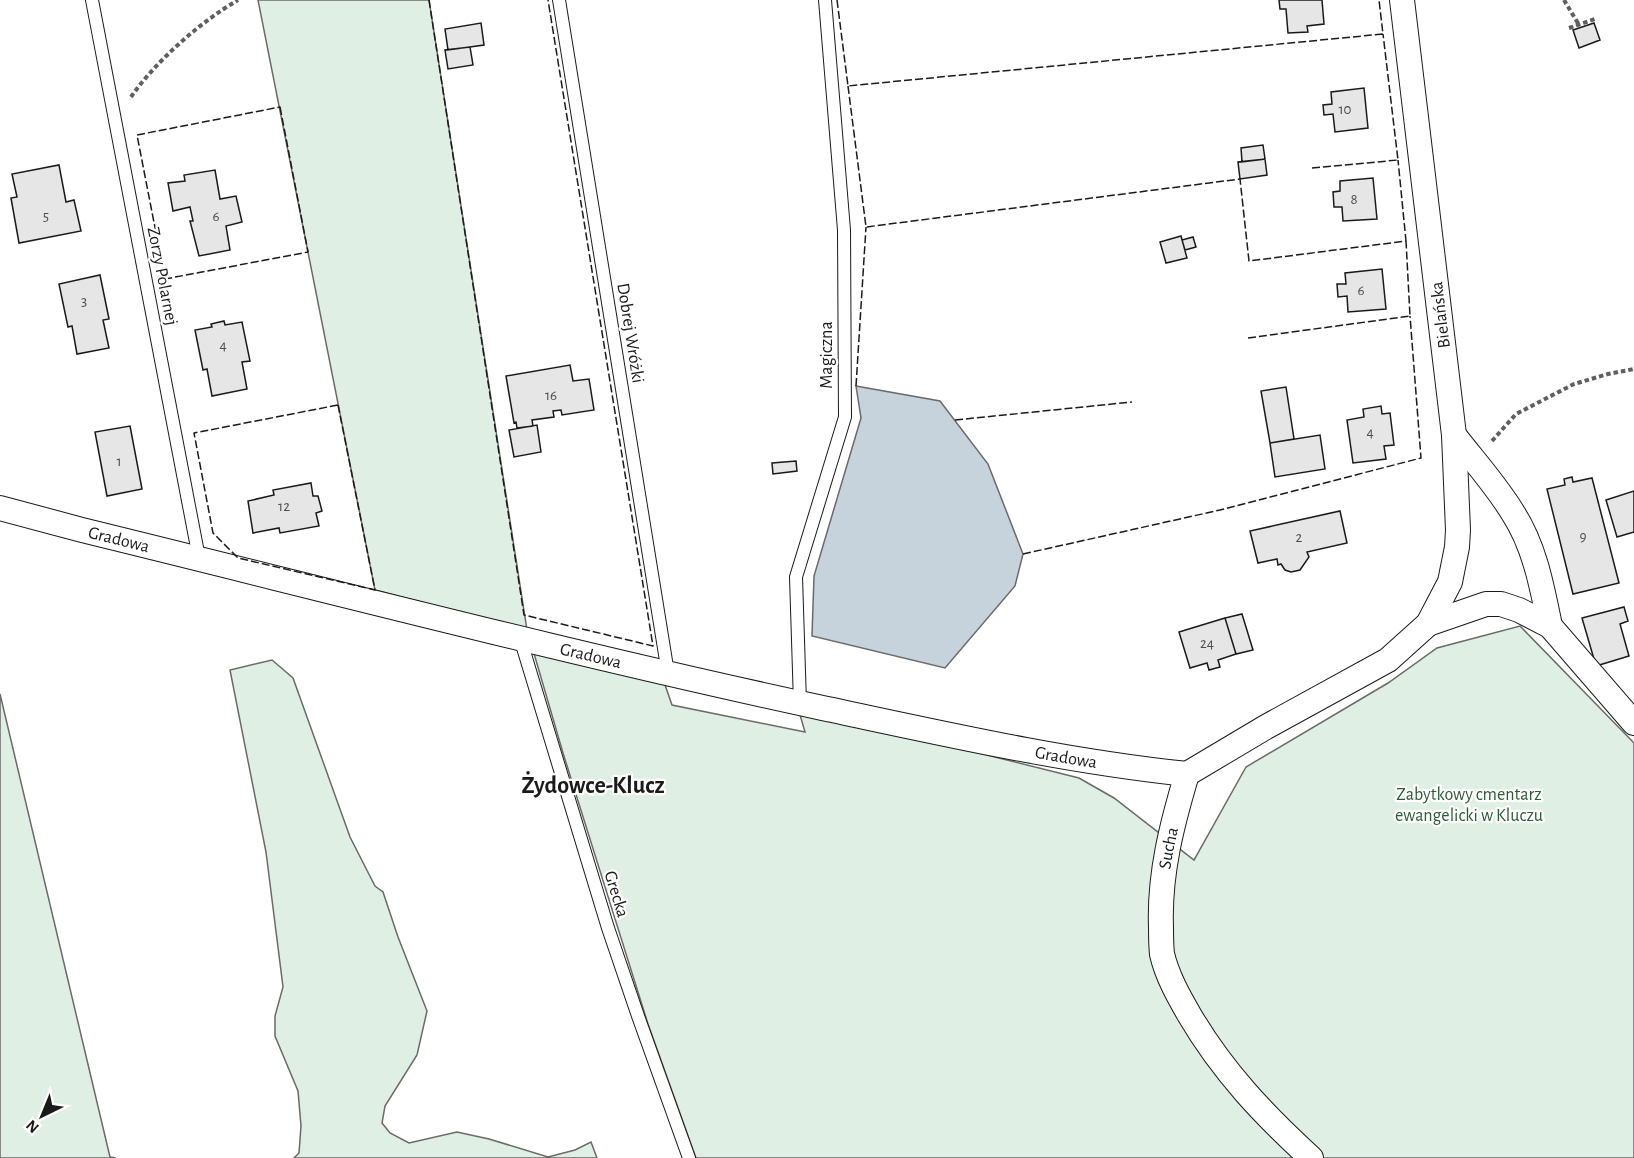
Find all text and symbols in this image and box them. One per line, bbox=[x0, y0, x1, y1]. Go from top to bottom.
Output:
house number: 10 bbox=[1338, 102, 1352, 117]
house number: 8 bbox=[1350, 192, 1358, 207]
house number: 5 bbox=[43, 209, 49, 224]
house number: 6 bbox=[212, 209, 220, 224]
street label: Zorzy Polarnej bbox=[144, 226, 180, 327]
street label: Bielańska bbox=[1428, 281, 1454, 349]
street label: Dobrej Wróżki bbox=[613, 282, 647, 384]
house number: 6 bbox=[1357, 283, 1365, 298]
house number: 3 bbox=[81, 294, 87, 309]
street label: Magiczna bbox=[818, 321, 836, 389]
house number: 4 bbox=[219, 338, 227, 353]
house number: 16 bbox=[545, 388, 557, 403]
house number: 4 bbox=[1366, 425, 1374, 440]
house number: 1 bbox=[116, 454, 122, 469]
house number: 12 bbox=[278, 499, 290, 514]
street label: Gradowa bbox=[86, 524, 151, 556]
house number: 9 bbox=[1579, 529, 1587, 544]
house number: 2 bbox=[1296, 530, 1303, 545]
house number: 24 bbox=[1200, 636, 1214, 651]
street label: Gradowa bbox=[558, 640, 623, 672]
street label: Gradowa bbox=[1033, 744, 1098, 772]
district label: Żydowce-Klucz bbox=[521, 771, 665, 798]
park label: Zabytkowy cmentarz ewangelicki w Kluczu bbox=[1395, 786, 1543, 825]
street label: Sucha bbox=[1156, 826, 1182, 870]
street label: Grecka bbox=[600, 869, 632, 920]
north arrow bbox=[12, 1086, 72, 1146]
text: N bbox=[23, 1117, 42, 1136]

